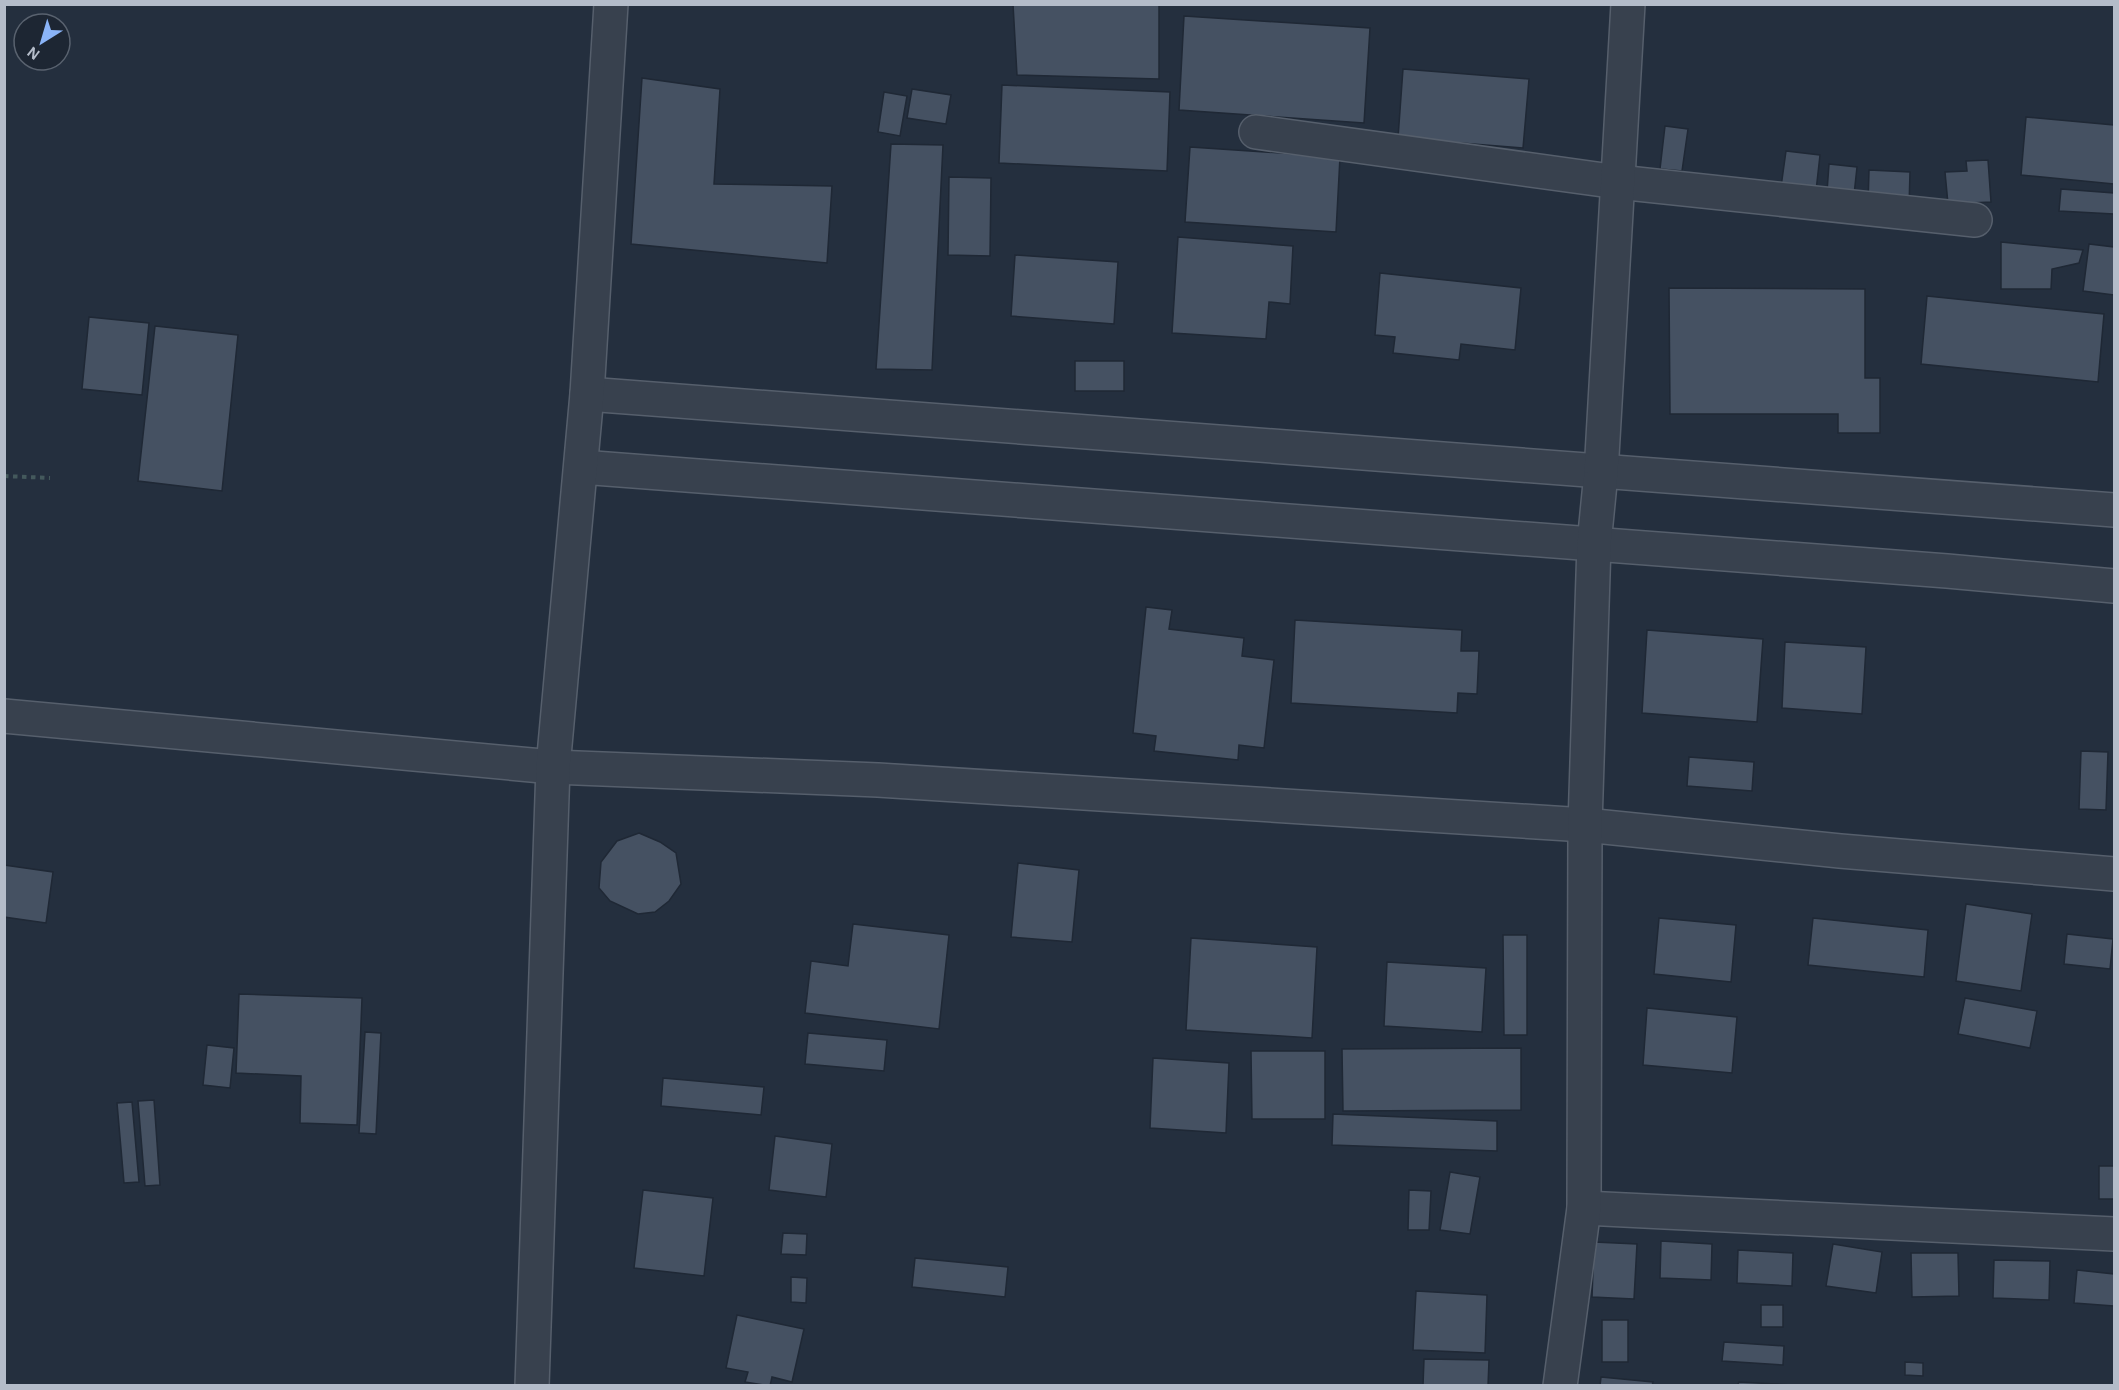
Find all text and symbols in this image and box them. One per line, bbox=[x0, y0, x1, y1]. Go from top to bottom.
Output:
north arrow bbox=[12, 12, 72, 72]
text: N bbox=[24, 43, 43, 63]

